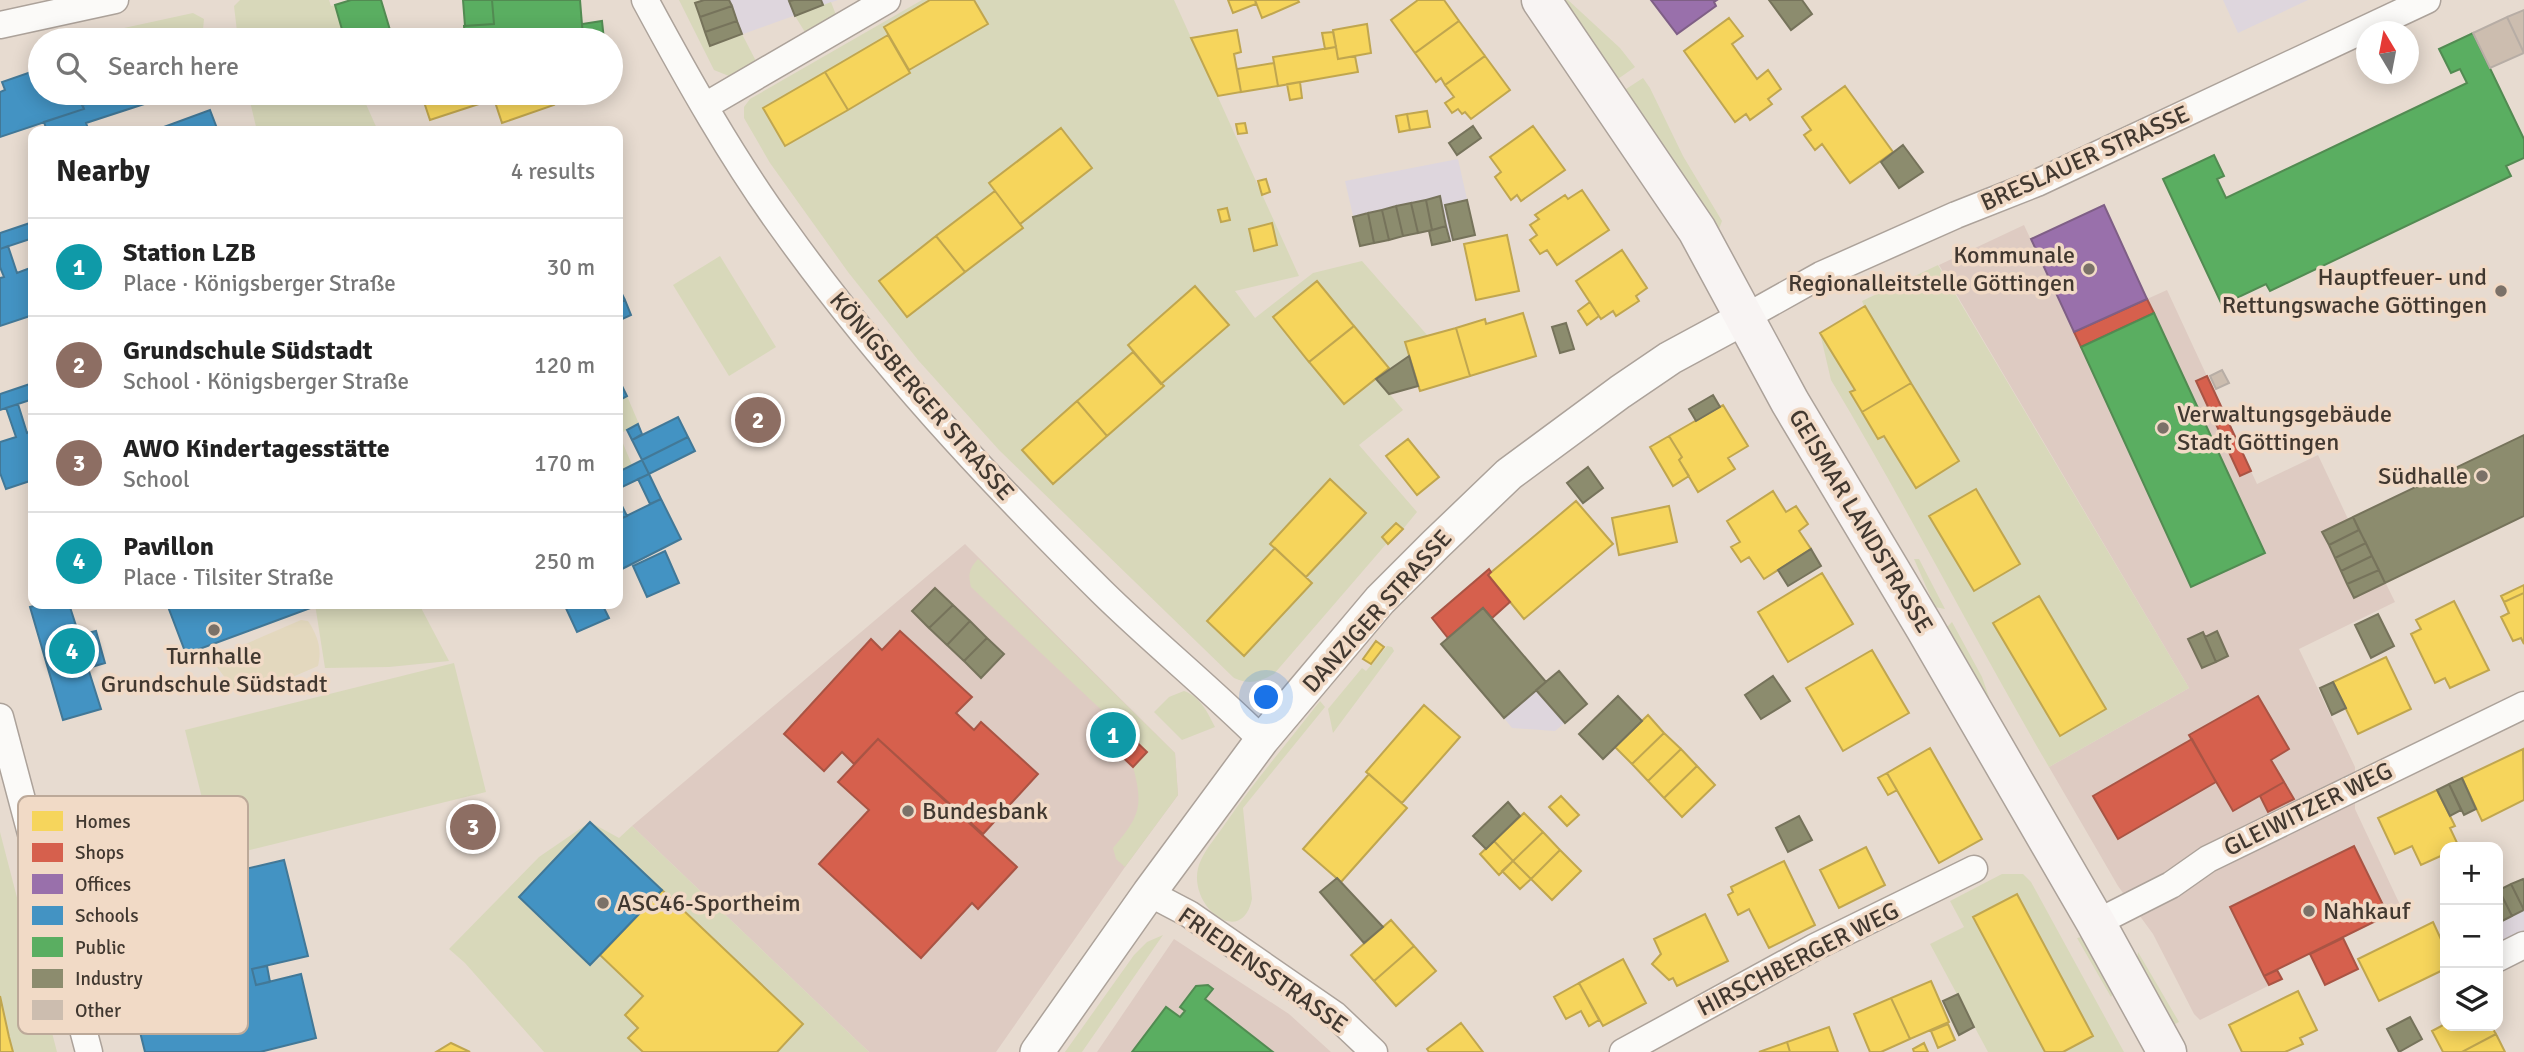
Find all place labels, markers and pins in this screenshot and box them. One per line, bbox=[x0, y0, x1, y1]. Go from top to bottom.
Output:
place label: Kommunale Regionalleitstelle Göttingen bbox=[1788, 240, 2075, 298]
marker: Kommunale Regionalleitstelle Göttingen bbox=[2081, 261, 2097, 277]
place label: Hauptfeuer- und Rettungswache Göttingen bbox=[2222, 262, 2487, 320]
marker: Hauptfeuer- und Rettungswache Göttingen bbox=[2493, 283, 2509, 299]
pin: 2 bbox=[735, 394, 781, 446]
place label: Verwaltungsgebäude Stadt Göttingen bbox=[2177, 399, 2392, 457]
marker: Verwaltungsgebäude Stadt Göttingen bbox=[2155, 420, 2171, 436]
place label: Südhalle bbox=[2378, 461, 2468, 491]
marker: Südhalle bbox=[2474, 468, 2490, 484]
marker: Turnhalle Grundschule Südstadt bbox=[206, 622, 222, 638]
pin: 4 bbox=[49, 625, 95, 677]
place label: Turnhalle Grundschule Südstadt bbox=[101, 641, 327, 699]
pin: 1 bbox=[1090, 709, 1136, 761]
place label: Bundesbank bbox=[922, 796, 1048, 826]
pin: 3 bbox=[450, 801, 496, 853]
marker: Bundesbank bbox=[900, 803, 916, 819]
place label: ASC46-Sportheim bbox=[617, 888, 801, 918]
marker: ASC46-Sportheim bbox=[595, 895, 611, 911]
place label: Nahkauf bbox=[2323, 896, 2411, 926]
marker: Nahkauf bbox=[2301, 903, 2317, 919]

